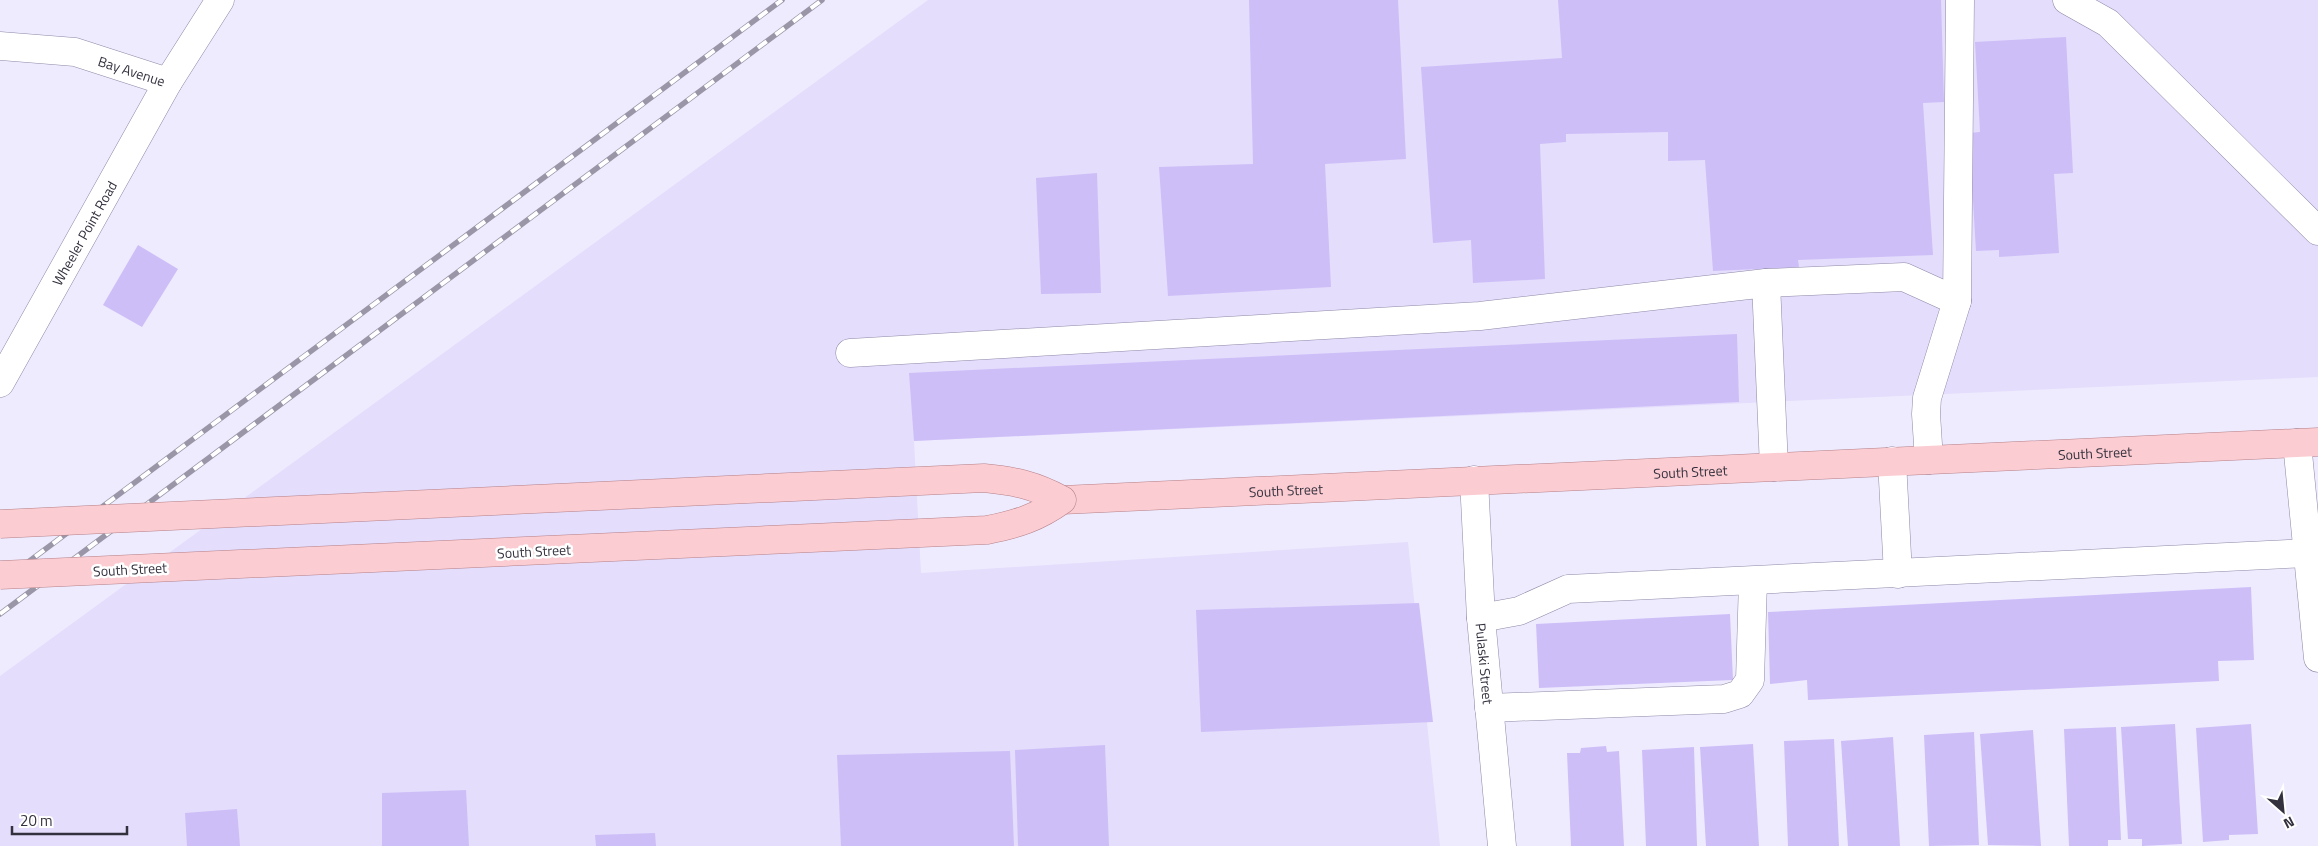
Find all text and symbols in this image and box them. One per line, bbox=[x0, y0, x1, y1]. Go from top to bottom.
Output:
street label: Bay Avenue bbox=[96, 50, 168, 91]
street label: Wheeler Point Road bbox=[46, 177, 121, 289]
street label: South Street bbox=[2057, 440, 2132, 465]
street label: South Street bbox=[1653, 459, 1728, 483]
street label: South Street bbox=[1248, 477, 1323, 502]
street label: South Street bbox=[496, 539, 572, 563]
street label: South Street bbox=[92, 557, 168, 581]
street label: Pulaski Street bbox=[1471, 622, 1499, 705]
north arrow bbox=[2258, 786, 2308, 836]
scale bar bbox=[12, 804, 128, 836]
text: 20 m bbox=[20, 809, 53, 832]
text: N bbox=[2280, 811, 2298, 835]

